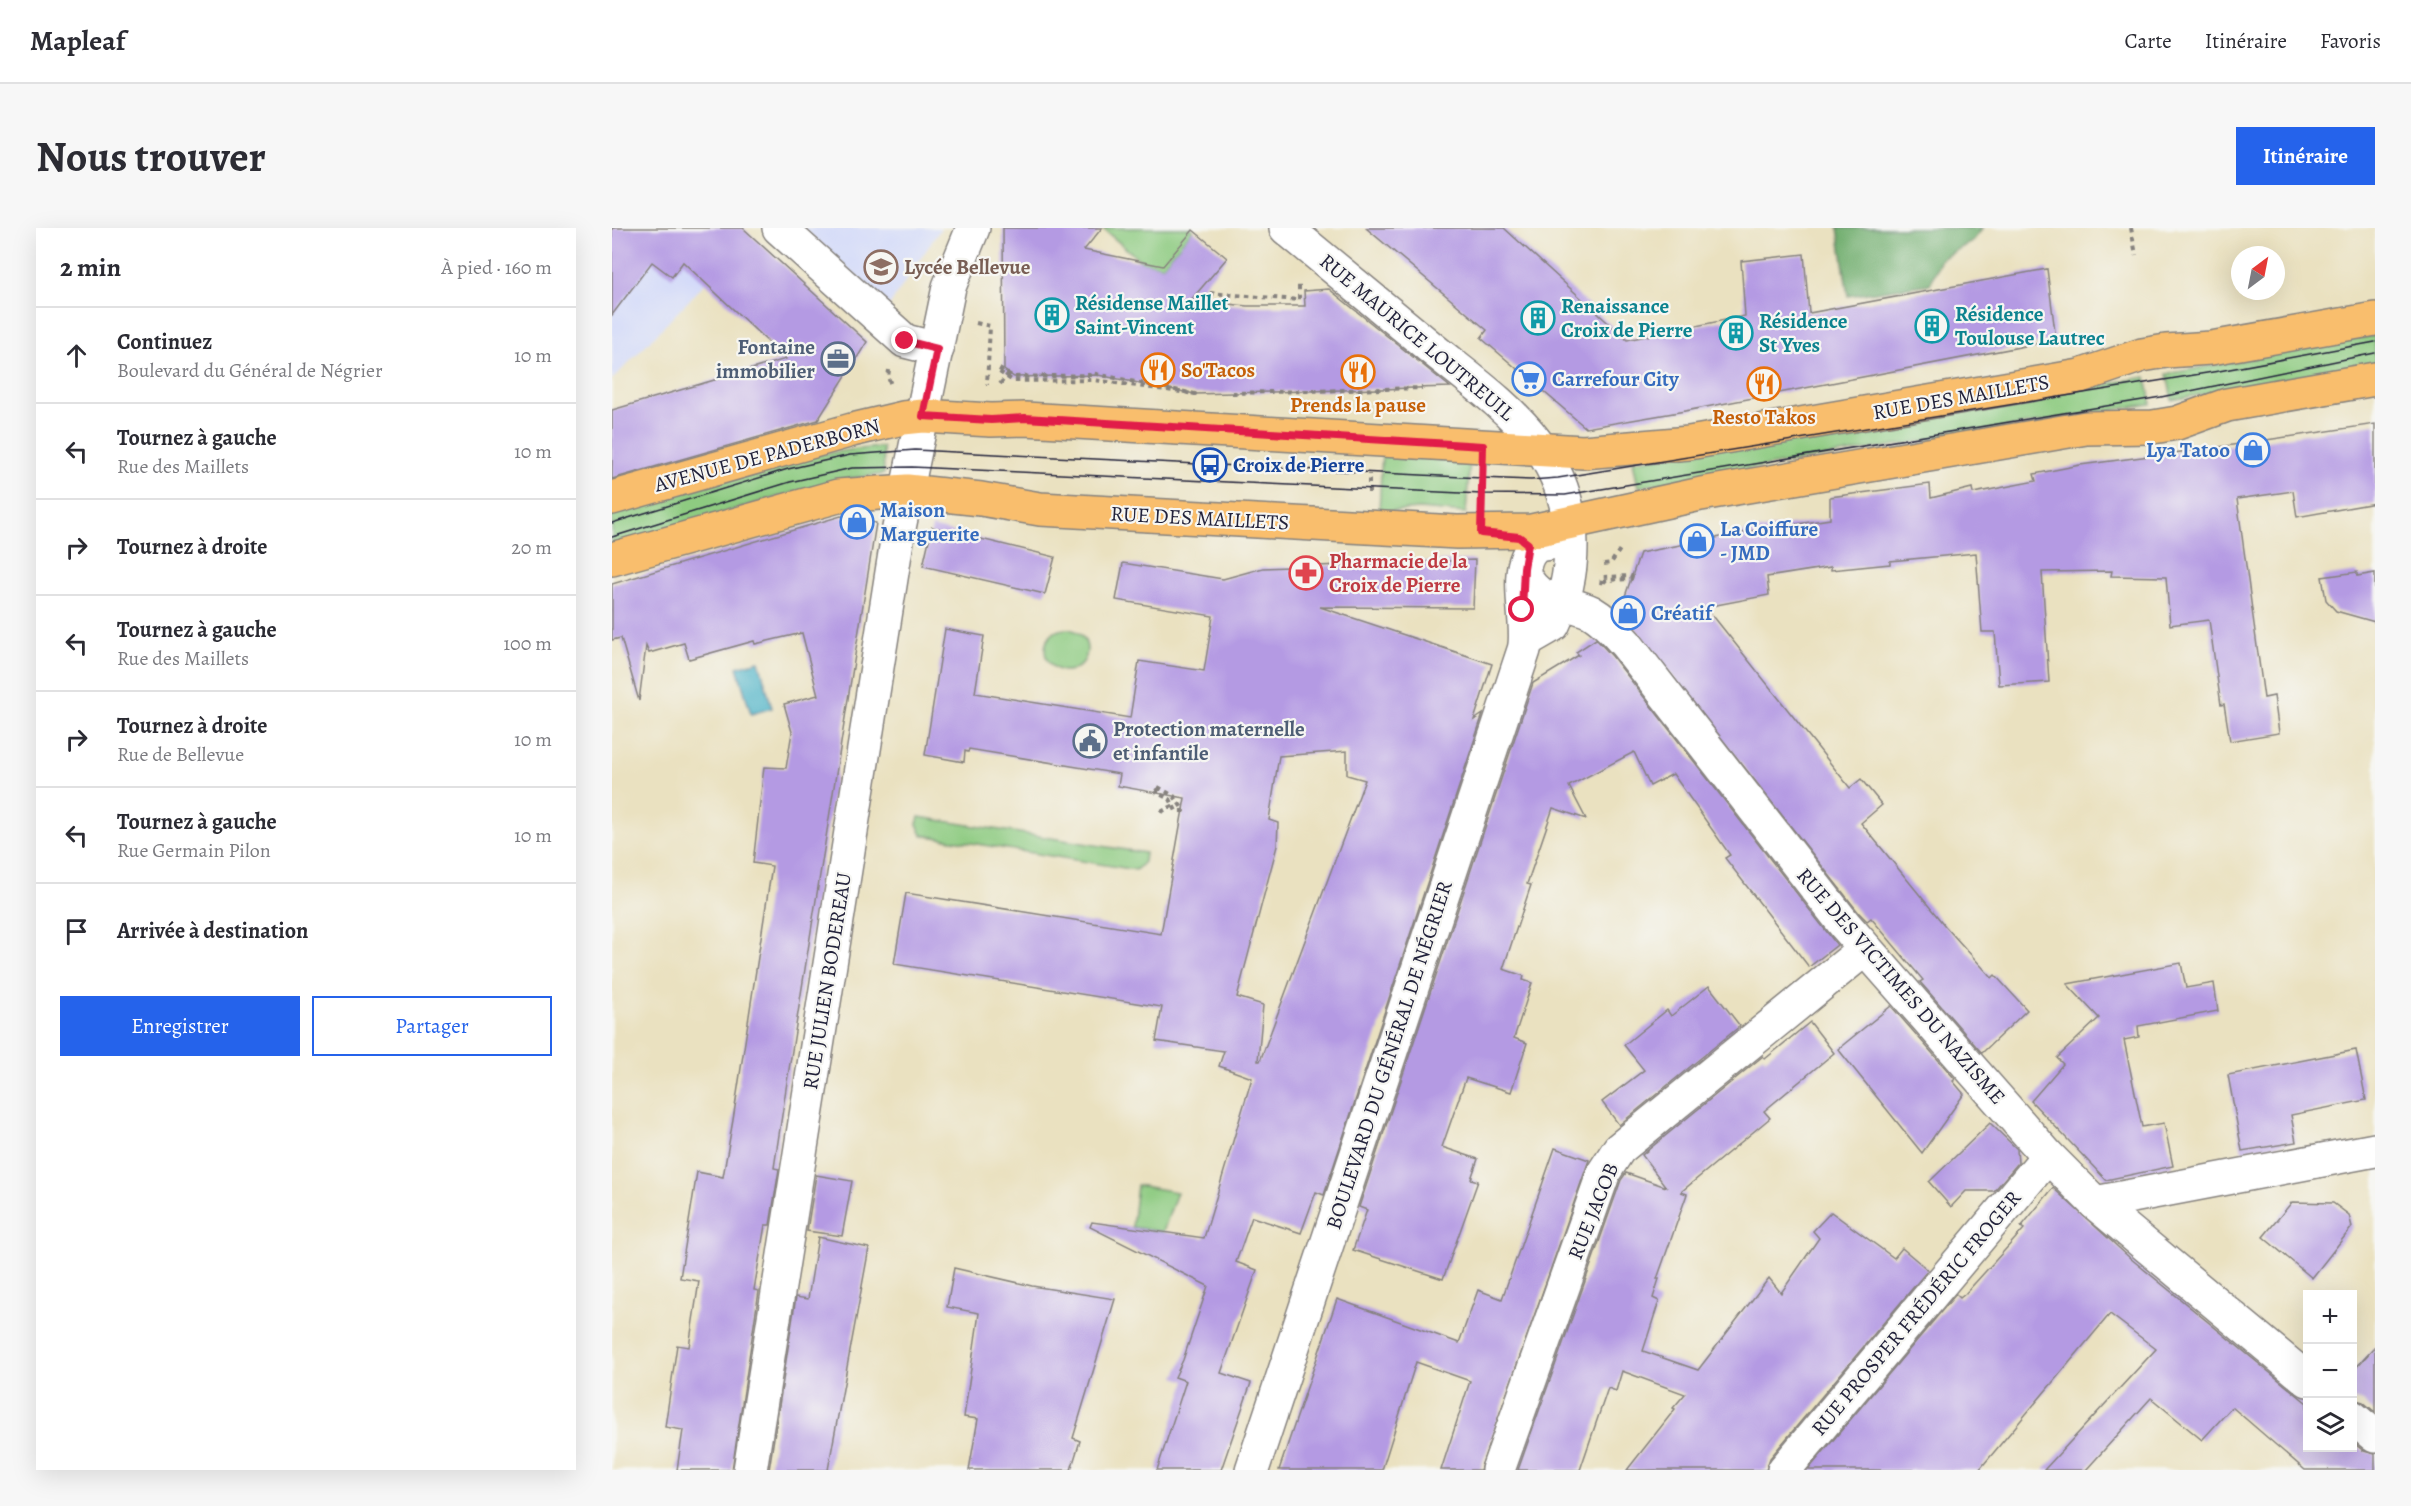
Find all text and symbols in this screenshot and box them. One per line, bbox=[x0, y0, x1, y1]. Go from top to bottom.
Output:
text: Mapleaf bbox=[30, 22, 125, 60]
text: Carte bbox=[2124, 27, 2172, 55]
text: Itinéraire bbox=[2205, 27, 2287, 55]
text: Favoris bbox=[2320, 27, 2381, 55]
button: Itinéraire bbox=[2236, 127, 2375, 185]
text: Nous trouver bbox=[36, 128, 266, 185]
north arrow bbox=[2231, 246, 2285, 300]
street label: RUE MAURICE LOUTREUIL bbox=[1314, 247, 1521, 427]
school or university icon: Lycée Bellevue bbox=[863, 249, 899, 285]
text: 2 min bbox=[60, 250, 121, 285]
place label: Lycée Bellevue bbox=[904, 253, 1031, 281]
text: À pied · 160 m bbox=[441, 254, 552, 281]
place label: Résidense Maillet Saint-Vincent bbox=[1075, 289, 1228, 341]
place label: Renaissance Croix de Pierre bbox=[1561, 292, 1693, 344]
building icon: Résidense Maillet Saint-Vincent bbox=[1034, 297, 1070, 333]
building icon: Renaissance Croix de Pierre bbox=[1520, 300, 1556, 336]
place label: Résidence Toulouse Lautrec bbox=[1955, 300, 2105, 352]
place label: Résidence St Yves bbox=[1759, 307, 1848, 359]
building icon: Résidence Toulouse Lautrec bbox=[1914, 308, 1950, 344]
building icon: Résidence St Yves bbox=[1718, 315, 1754, 351]
text: Continuez bbox=[117, 327, 212, 357]
route end bbox=[891, 327, 917, 353]
place label: Fontaine immobilier bbox=[716, 333, 815, 385]
icon: ahead bbox=[60, 339, 93, 372]
office icon: Fontaine immobilier bbox=[820, 341, 856, 377]
text: 10 m bbox=[514, 342, 552, 369]
restaurant icon: So'Tacos bbox=[1140, 352, 1176, 388]
restaurant icon: Prends la pause bbox=[1340, 354, 1376, 390]
place label: So'Tacos bbox=[1181, 356, 1255, 384]
text: Boulevard du Général de Négrier bbox=[117, 357, 383, 384]
supermarket icon: Carrefour City bbox=[1511, 361, 1547, 397]
place label: Carrefour City bbox=[1552, 365, 1680, 393]
restaurant icon: Resto Takos bbox=[1746, 366, 1782, 402]
street label: RUE DES MAILLETS bbox=[1871, 368, 2051, 426]
place label: Prends la pause bbox=[1290, 391, 1426, 419]
place label: Resto Takos bbox=[1712, 403, 1816, 431]
street label: AVENUE DE PADERBORN bbox=[650, 411, 883, 499]
text: Tournez à gauche bbox=[117, 423, 277, 453]
shop icon: Lya Tatoo bbox=[2235, 432, 2271, 468]
icon: left bbox=[60, 435, 93, 468]
place label: Lya Tatoo bbox=[2146, 436, 2230, 464]
text: 10 m bbox=[514, 438, 552, 465]
bus stop icon: Croix de Pierre bbox=[1192, 447, 1228, 483]
place label: Croix de Pierre bbox=[1233, 451, 1365, 479]
text: Rue des Maillets bbox=[117, 453, 249, 480]
place label: Maison Marguerite bbox=[880, 496, 980, 548]
street label: RUE DES MAILLETS bbox=[1110, 499, 1290, 537]
shop icon: Maison Marguerite bbox=[839, 504, 875, 540]
place label: La Coiffure - JMD bbox=[1720, 515, 1818, 567]
shop icon: La Coiffure - JMD bbox=[1679, 523, 1715, 559]
icon: right bbox=[60, 531, 93, 564]
text: Tournez à droite bbox=[117, 532, 268, 562]
text: 20 m bbox=[511, 534, 552, 561]
place label: Pharmacie de la Croix de Pierre bbox=[1329, 547, 1469, 599]
pharmacy icon: Pharmacie de la Croix de Pierre bbox=[1288, 555, 1324, 591]
shop icon: Créatif bbox=[1610, 595, 1646, 631]
route start bbox=[1508, 596, 1534, 622]
place label: Créatif bbox=[1651, 599, 1715, 627]
text: Tournez à gauche bbox=[117, 615, 277, 645]
icon: left bbox=[60, 627, 93, 660]
text: 100 m bbox=[503, 630, 552, 657]
text: Rue des Maillets bbox=[117, 645, 249, 672]
text: Tournez à droite bbox=[117, 711, 268, 741]
place label: Protection maternelle et infantile bbox=[1113, 715, 1305, 767]
icon: right bbox=[60, 723, 93, 756]
public building icon: Protection maternelle et infantile bbox=[1072, 723, 1108, 759]
text: 10 m bbox=[514, 726, 552, 753]
text: Rue de Bellevue bbox=[117, 741, 244, 768]
text: Tournez à gauche bbox=[117, 807, 277, 837]
icon: left bbox=[60, 819, 93, 852]
text: 10 m bbox=[514, 822, 552, 849]
text: Rue Germain Pilon bbox=[117, 837, 271, 864]
street label: RUE DES VICTIMES DU NAZISME bbox=[1790, 862, 2012, 1110]
street label: RUE JULIEN BODEREAU bbox=[796, 870, 858, 1092]
street label: BOULEVARD DU GÉNÉRAL DE NÉGRIER bbox=[1319, 877, 1459, 1233]
icon: arrive bbox=[60, 915, 93, 948]
text: Arrivée à destination bbox=[117, 916, 308, 946]
button: Enregistrer bbox=[60, 996, 300, 1056]
button: Partager bbox=[312, 996, 552, 1056]
street label: RUE JACOB bbox=[1561, 1158, 1625, 1264]
street label: RUE PROSPER FRÉDÉRIC FROGER bbox=[1805, 1184, 2027, 1442]
map controls bbox=[2303, 1290, 2357, 1452]
button: + bbox=[2303, 1290, 2357, 1344]
button: − bbox=[2303, 1344, 2357, 1398]
button: layers bbox=[2303, 1398, 2357, 1452]

